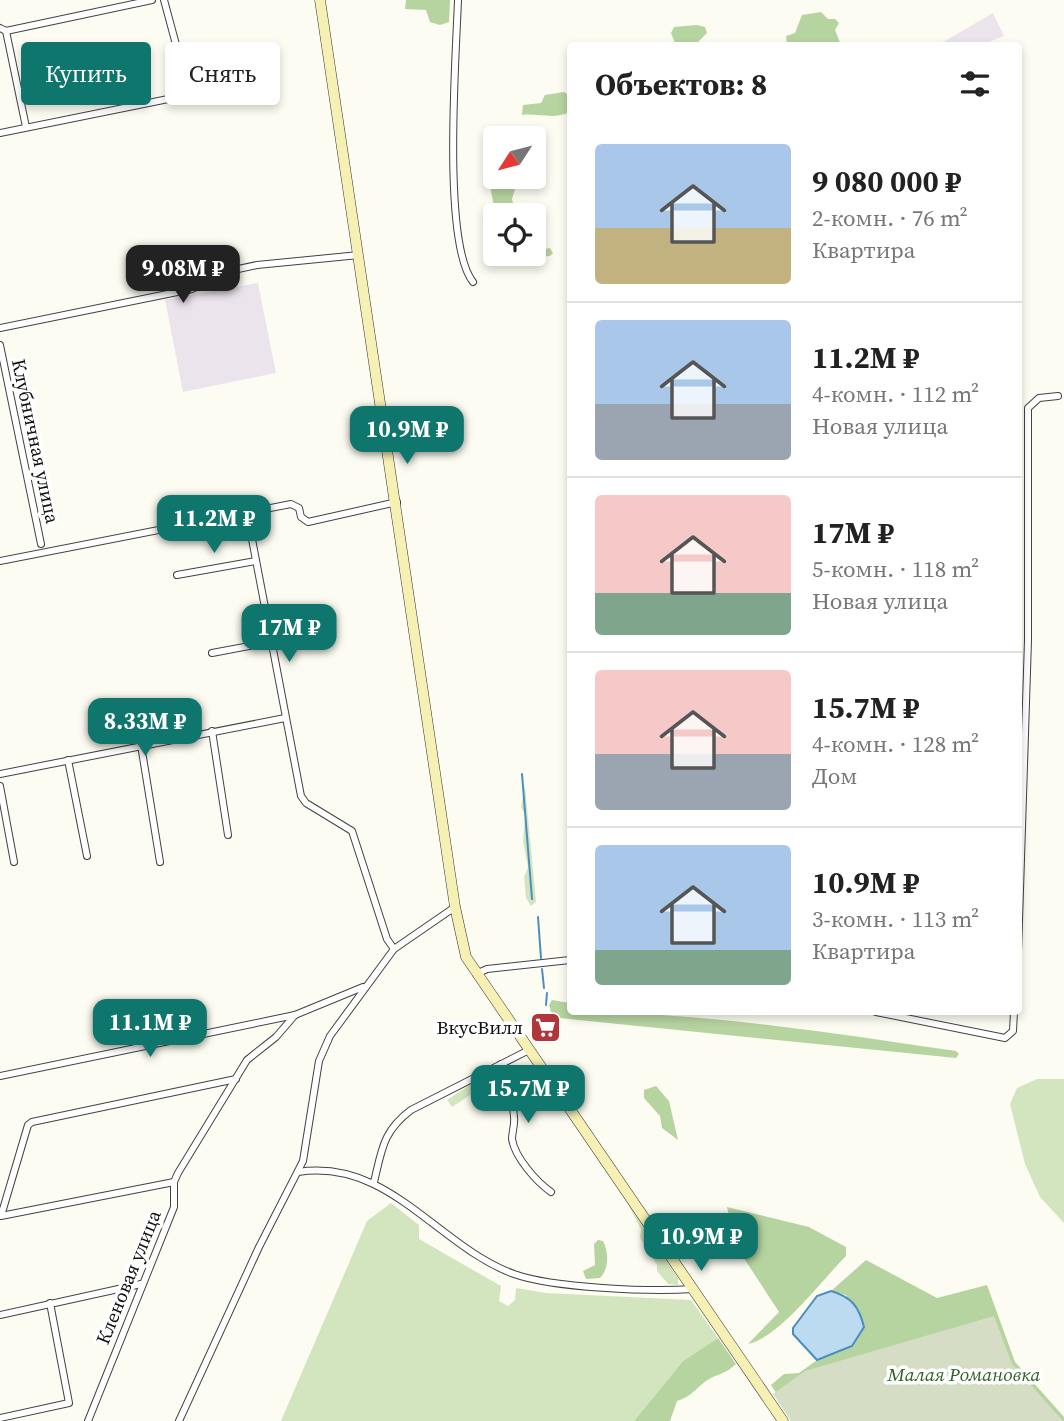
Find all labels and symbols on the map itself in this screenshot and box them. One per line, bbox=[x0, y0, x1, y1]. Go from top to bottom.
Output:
north arrow bbox=[483, 126, 546, 189]
pin: 9.08M ₽ bbox=[118, 246, 248, 305]
street label: Клубничная улица bbox=[6, 356, 66, 526]
pin: 10.9M ₽ bbox=[342, 406, 472, 466]
pin: 11.2M ₽ bbox=[149, 496, 279, 555]
pin: 17M ₽ bbox=[240, 604, 338, 664]
pin: 8.33M ₽ bbox=[80, 698, 210, 758]
pin: 11.1M ₽ bbox=[85, 1000, 215, 1059]
supermarket icon: ВкусВилл bbox=[529, 1010, 563, 1044]
place label: ВкусВилл bbox=[436, 1014, 523, 1040]
pin: 15.7M ₽ bbox=[463, 1066, 593, 1125]
street label: Кленовая улица bbox=[89, 1206, 167, 1348]
pin: 10.9M ₽ bbox=[636, 1214, 766, 1273]
park label: Малая Романовка bbox=[886, 1361, 1041, 1387]

